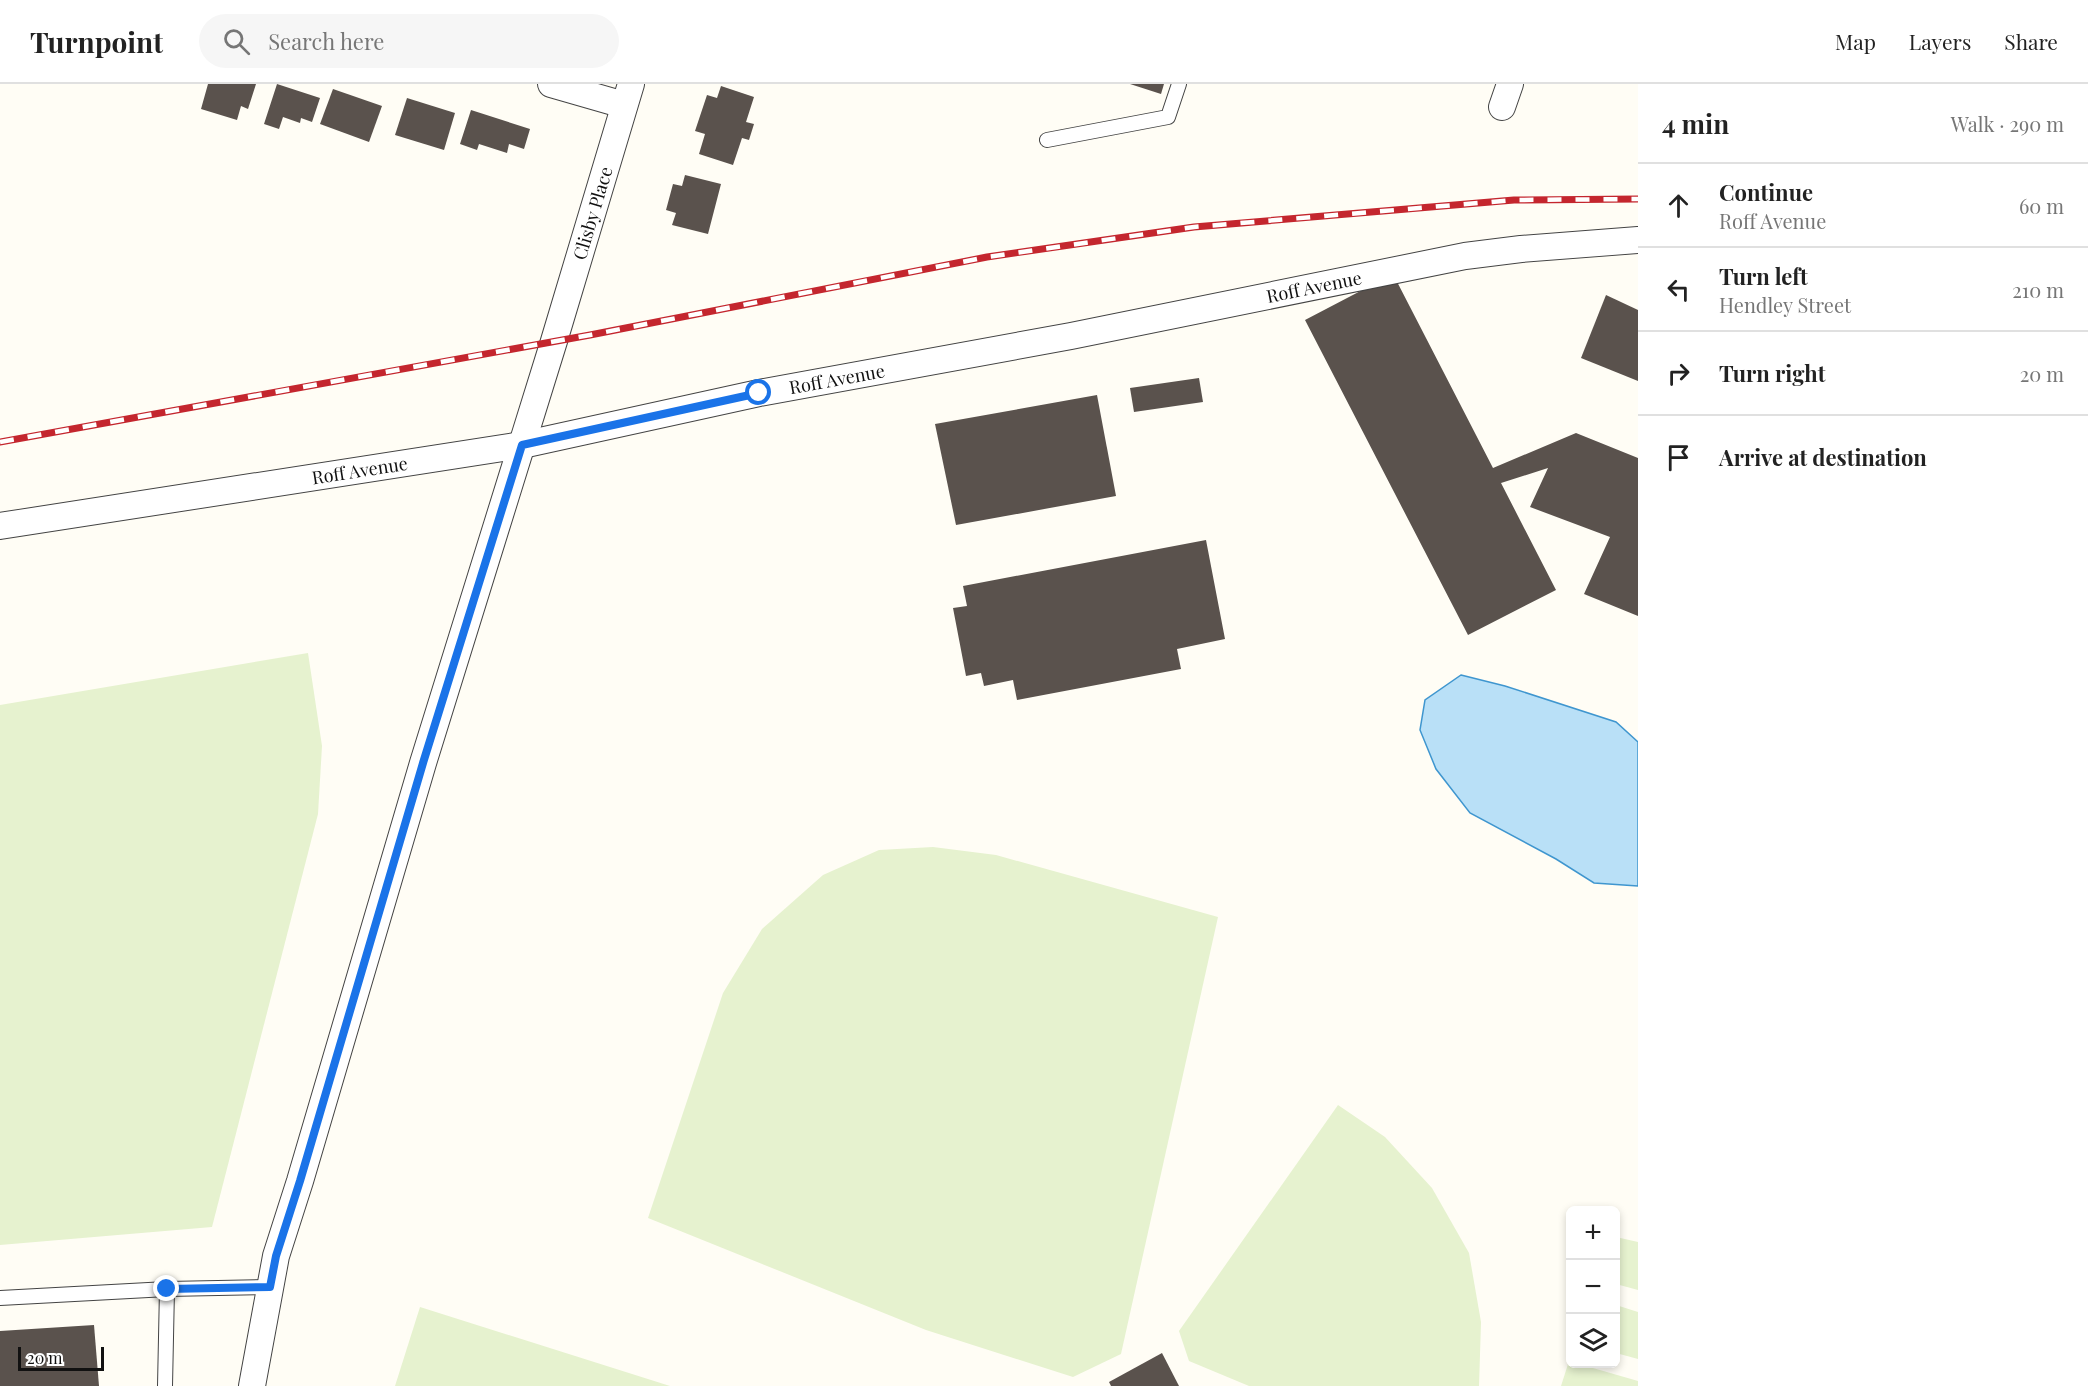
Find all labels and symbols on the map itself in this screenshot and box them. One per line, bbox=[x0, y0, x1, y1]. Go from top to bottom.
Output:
street label: Clisby Place bbox=[567, 164, 618, 263]
street label: Roff Avenue bbox=[1264, 265, 1364, 308]
street label: Roff Avenue bbox=[787, 358, 887, 399]
route start bbox=[745, 379, 771, 405]
street label: Roff Avenue bbox=[310, 451, 409, 489]
route end bbox=[153, 1275, 179, 1301]
scale bar bbox=[18, 1344, 104, 1372]

